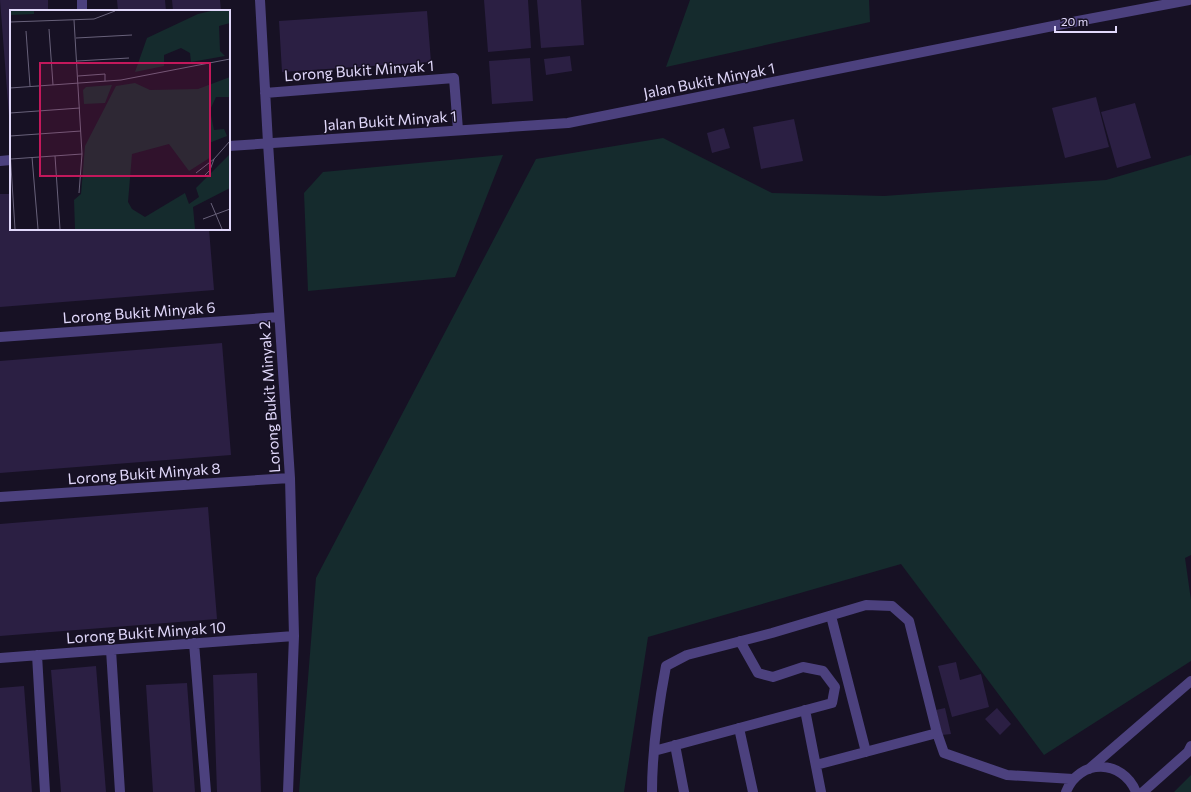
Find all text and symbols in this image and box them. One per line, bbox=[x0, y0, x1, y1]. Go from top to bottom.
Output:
scale bar bbox=[1055, 8, 1116, 34]
inset map bbox=[10, 10, 230, 230]
text: 20 m bbox=[1061, 14, 1088, 28]
street label: Lorong Bukit Minyak 1 bbox=[283, 56, 435, 84]
street label: Jalan Bukit Minyak 1 bbox=[642, 58, 776, 102]
street label: Jalan Bukit Minyak 1 bbox=[323, 106, 457, 134]
street label: Lorong Bukit Minyak 6 bbox=[62, 298, 216, 326]
street label: Lorong Bukit Minyak 2 bbox=[255, 320, 283, 474]
street label: Lorong Bukit Minyak 8 bbox=[67, 459, 221, 487]
street label: Lorong Bukit Minyak 10 bbox=[65, 617, 227, 647]

